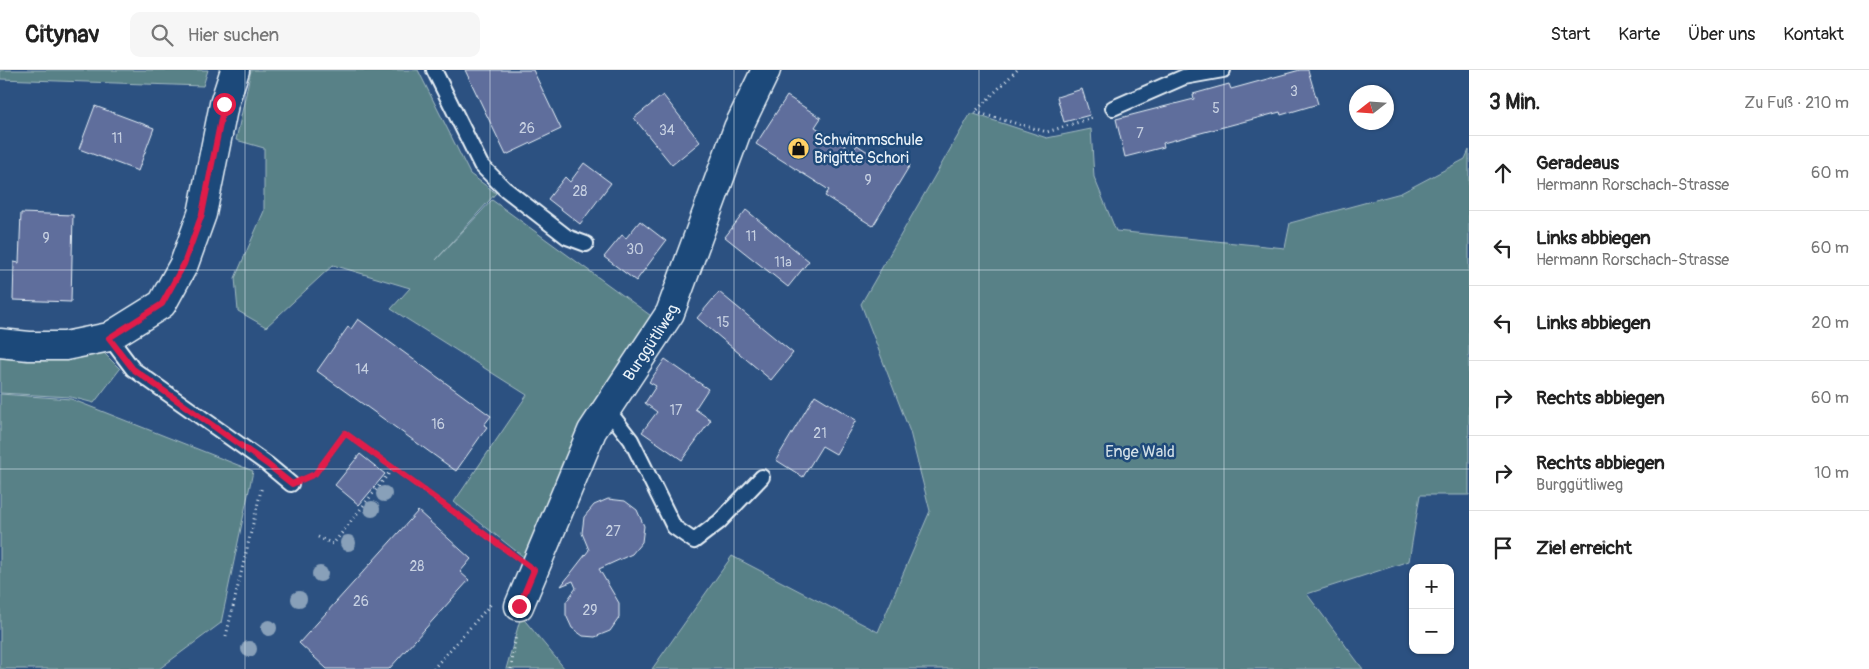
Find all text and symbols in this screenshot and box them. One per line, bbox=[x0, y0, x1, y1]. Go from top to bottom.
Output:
search box bbox=[130, 12, 480, 57]
text: Citynav bbox=[25, 20, 100, 49]
icon: search bbox=[148, 21, 176, 49]
text: Hier suchen bbox=[188, 23, 279, 47]
text: Start bbox=[1550, 23, 1590, 46]
text: Karte bbox=[1618, 23, 1660, 46]
text: Über uns bbox=[1688, 23, 1755, 46]
text: Kontakt bbox=[1783, 23, 1844, 46]
house number: 3 bbox=[1290, 83, 1298, 100]
north arrow bbox=[1349, 85, 1394, 130]
text: 3 Min. bbox=[1489, 89, 1540, 116]
route start bbox=[213, 93, 236, 116]
text: Zu Fuß · 210 m bbox=[1744, 93, 1849, 113]
house number: 5 bbox=[1212, 100, 1220, 117]
house number: 26 bbox=[519, 120, 535, 137]
house number: 34 bbox=[659, 122, 675, 139]
house number: 7 bbox=[1136, 125, 1144, 142]
house number: 11 bbox=[112, 130, 122, 147]
place label: Schwimmschule Brigitte Schori bbox=[814, 130, 923, 168]
shop icon: Schwimmschule Brigitte Schori bbox=[786, 136, 810, 160]
text: Geradeaus bbox=[1536, 151, 1619, 175]
icon: ahead bbox=[1489, 159, 1517, 187]
text: 60 m bbox=[1811, 163, 1849, 183]
house number: 9 bbox=[864, 172, 872, 189]
text: Hermann Rorschach-Strasse bbox=[1536, 175, 1729, 195]
house number: 28 bbox=[573, 183, 587, 200]
text: Links abbiegen bbox=[1536, 226, 1651, 250]
house number: 11 bbox=[746, 228, 756, 245]
house number: 9 bbox=[42, 230, 50, 247]
icon: left bbox=[1489, 234, 1517, 262]
text: 60 m bbox=[1811, 238, 1849, 258]
house number: 30 bbox=[626, 241, 644, 258]
text: Hermann Rorschach-Strasse bbox=[1536, 250, 1729, 270]
house number: 11a bbox=[774, 254, 792, 271]
street label: Burggütliweg bbox=[619, 302, 683, 385]
icon: left bbox=[1489, 309, 1517, 337]
text: Links abbiegen bbox=[1536, 311, 1651, 335]
text: 20 m bbox=[1811, 313, 1849, 333]
house number: 15 bbox=[716, 314, 730, 331]
house number: 14 bbox=[355, 361, 369, 378]
icon: right bbox=[1489, 384, 1517, 412]
text: Rechts abbiegen bbox=[1536, 386, 1665, 410]
text: 60 m bbox=[1811, 388, 1849, 408]
house number: 17 bbox=[670, 402, 683, 419]
house number: 16 bbox=[431, 416, 445, 433]
house number: 21 bbox=[813, 425, 827, 442]
park label: Enge Wald bbox=[1105, 442, 1175, 462]
text: Rechts abbiegen bbox=[1536, 451, 1665, 475]
icon: right bbox=[1489, 459, 1517, 487]
text: 10 m bbox=[1814, 463, 1849, 483]
text: Burggütliweg bbox=[1536, 475, 1623, 495]
house number: 27 bbox=[605, 523, 621, 540]
icon: arrive bbox=[1489, 534, 1517, 562]
text: Ziel erreicht bbox=[1536, 536, 1632, 560]
house number: 28 bbox=[410, 558, 424, 575]
map controls bbox=[1409, 564, 1454, 654]
button: + bbox=[1409, 564, 1454, 609]
house number: 26 bbox=[353, 593, 369, 610]
route end bbox=[508, 595, 531, 618]
house number: 29 bbox=[582, 602, 598, 619]
button: − bbox=[1409, 609, 1454, 654]

